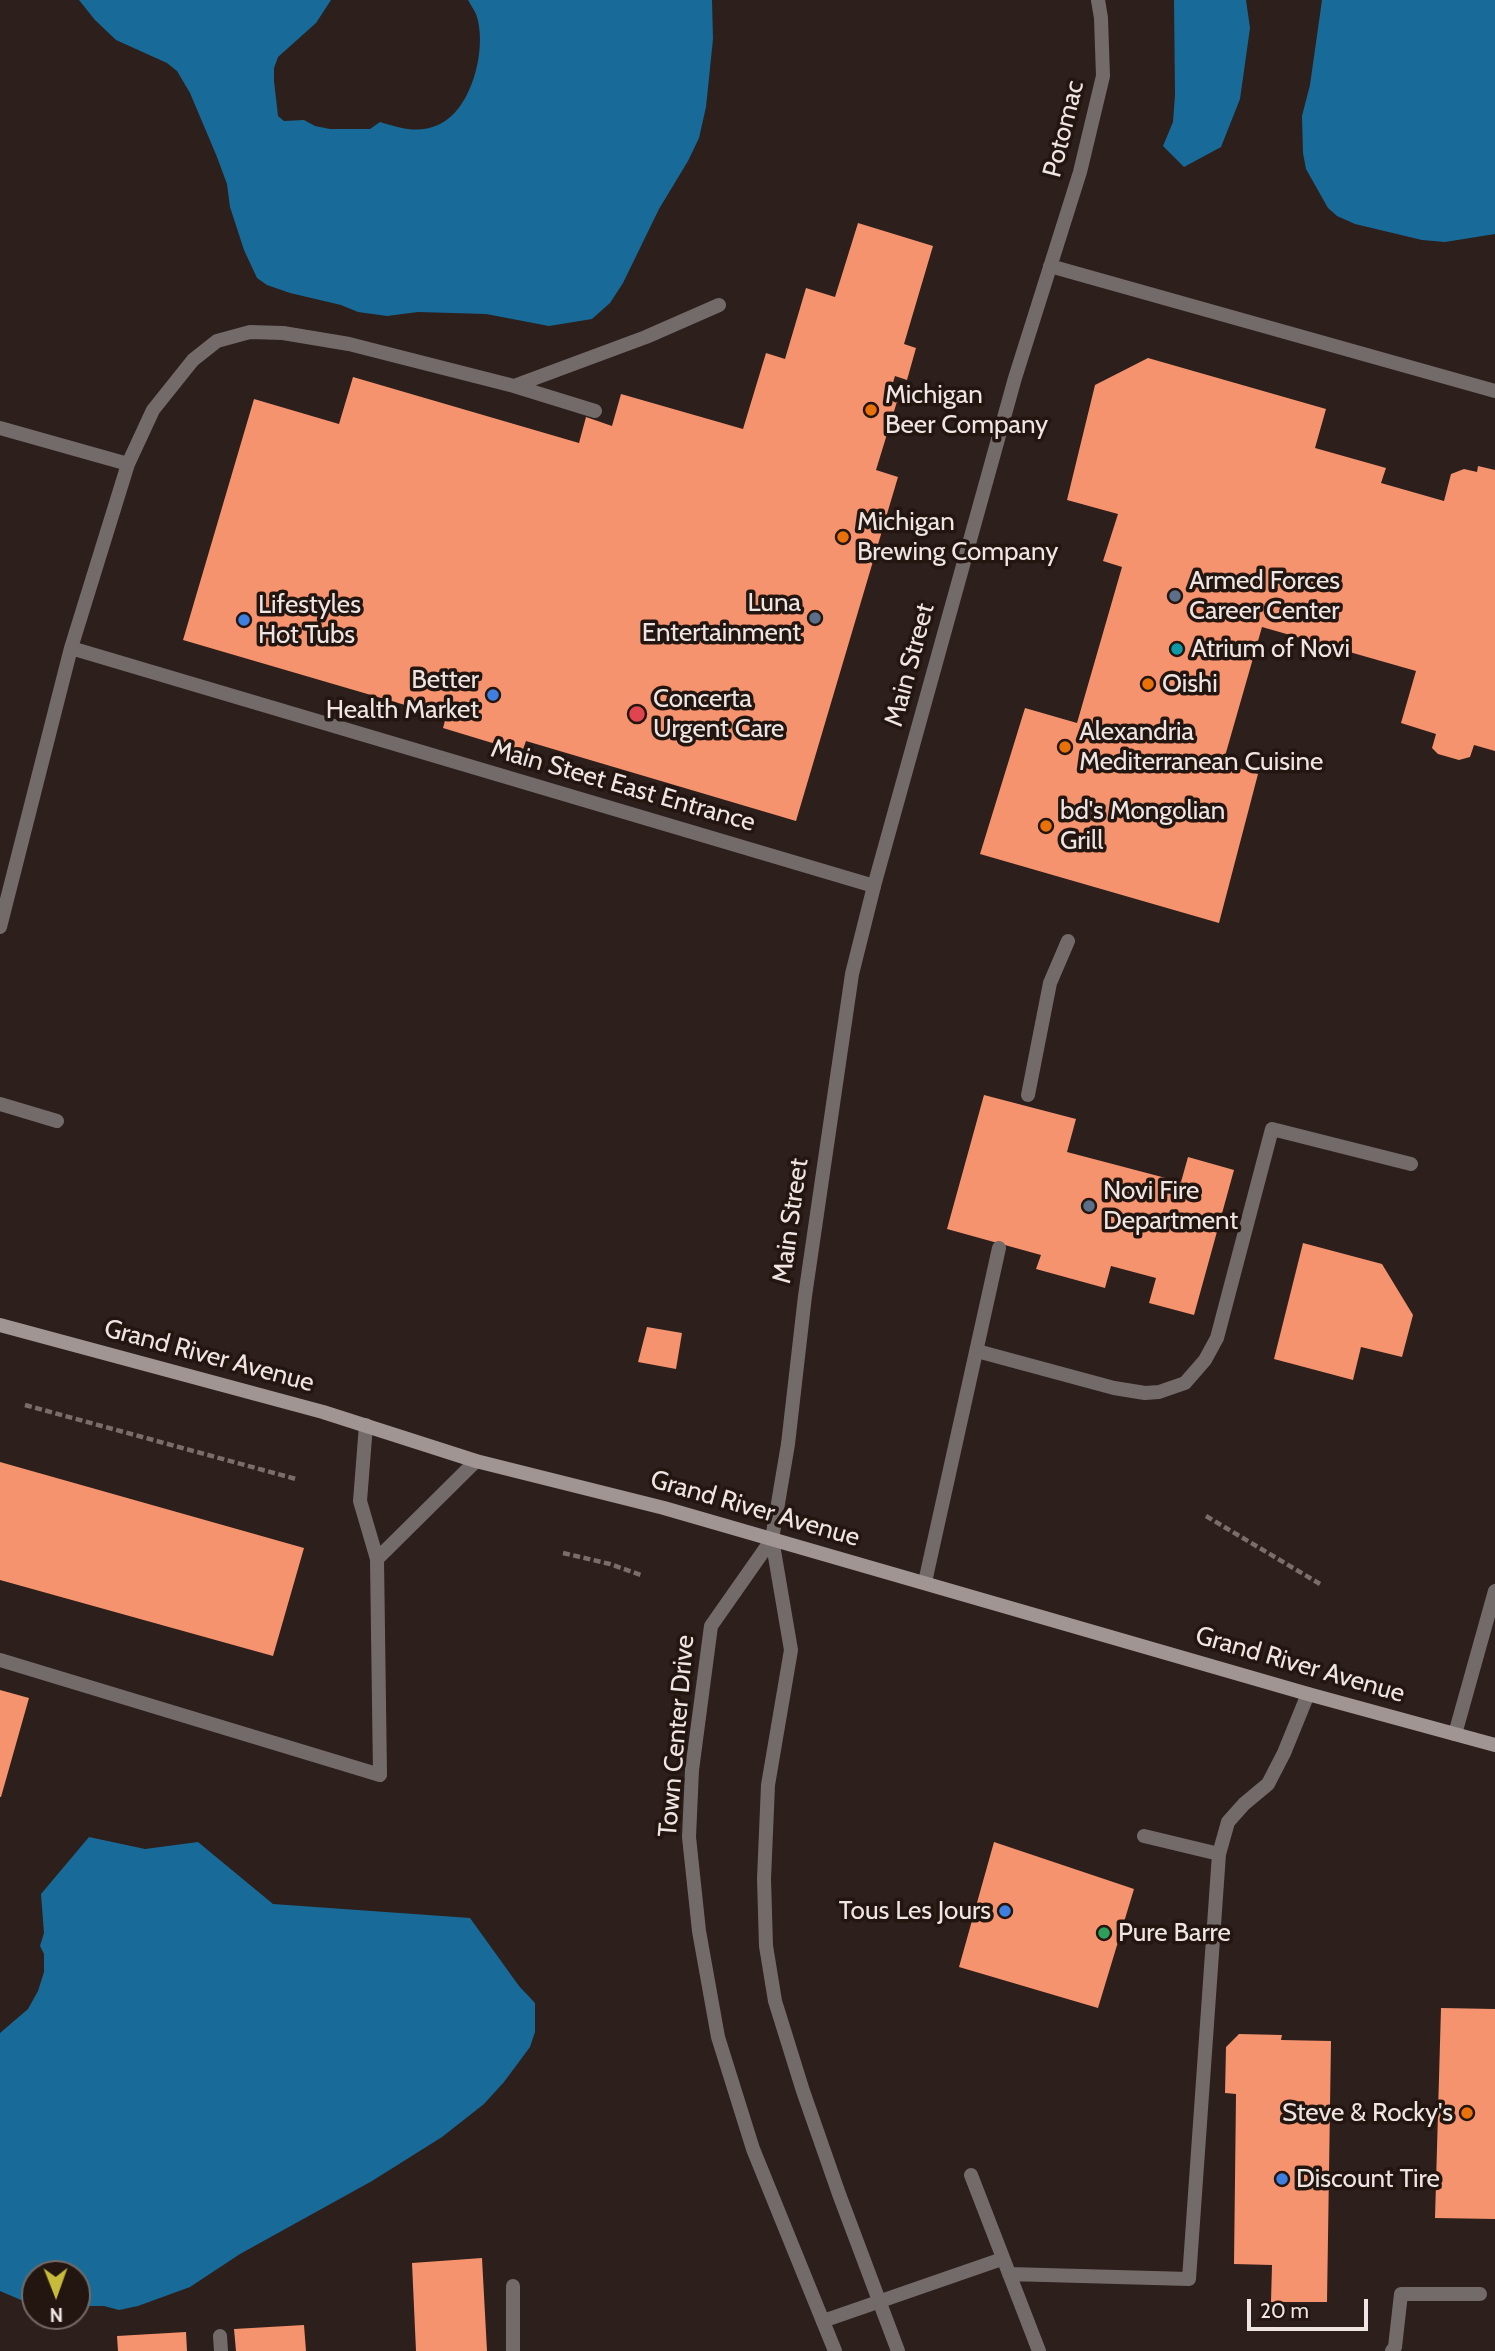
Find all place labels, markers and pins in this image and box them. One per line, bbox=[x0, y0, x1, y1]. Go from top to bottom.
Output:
place label: Michigan Beer Company bbox=[885, 379, 1048, 440]
marker: Michigan Beer Company bbox=[863, 402, 879, 418]
place label: Michigan Brewing Company bbox=[857, 506, 1058, 568]
marker: Michigan Brewing Company bbox=[835, 529, 851, 545]
place label: Armed Forces Career Center bbox=[1189, 565, 1340, 626]
place label: Luna Entertainment bbox=[642, 587, 801, 648]
marker: Armed Forces Career Center bbox=[1167, 588, 1183, 604]
place label: Lifestyles Hot Tubs bbox=[258, 589, 361, 650]
marker: Luna Entertainment bbox=[807, 610, 823, 626]
marker: Lifestyles Hot Tubs bbox=[236, 612, 252, 628]
place label: Atrium of Novi bbox=[1191, 633, 1350, 665]
marker: Atrium of Novi bbox=[1169, 641, 1185, 657]
place label: Better Health Market bbox=[326, 664, 479, 726]
place label: Oishi bbox=[1162, 668, 1218, 700]
marker: Oishi bbox=[1140, 676, 1156, 692]
place label: Concerta Urgent Care bbox=[653, 683, 784, 744]
marker: Better Health Market bbox=[485, 687, 501, 703]
marker: Concerta Urgent Care bbox=[627, 704, 647, 724]
place label: Alexandria Mediterranean Cuisine bbox=[1079, 716, 1323, 778]
marker: Alexandria Mediterranean Cuisine bbox=[1057, 739, 1073, 755]
place label: bd's Mongolian Grill bbox=[1060, 795, 1225, 856]
marker: bd's Mongolian Grill bbox=[1038, 818, 1054, 834]
place label: Novi Fire Department bbox=[1103, 1175, 1238, 1236]
marker: Novi Fire Department bbox=[1081, 1198, 1097, 1214]
place label: Tous Les Jours bbox=[839, 1895, 991, 1927]
marker: Tous Les Jours bbox=[997, 1903, 1013, 1919]
place label: Pure Barre bbox=[1118, 1917, 1231, 1949]
marker: Pure Barre bbox=[1096, 1925, 1112, 1941]
place label: Steve & Rocky's bbox=[1282, 2097, 1453, 2129]
marker: Steve & Rocky's bbox=[1459, 2105, 1475, 2121]
place label: Discount Tire bbox=[1296, 2163, 1440, 2195]
marker: Discount Tire bbox=[1274, 2171, 1290, 2187]

